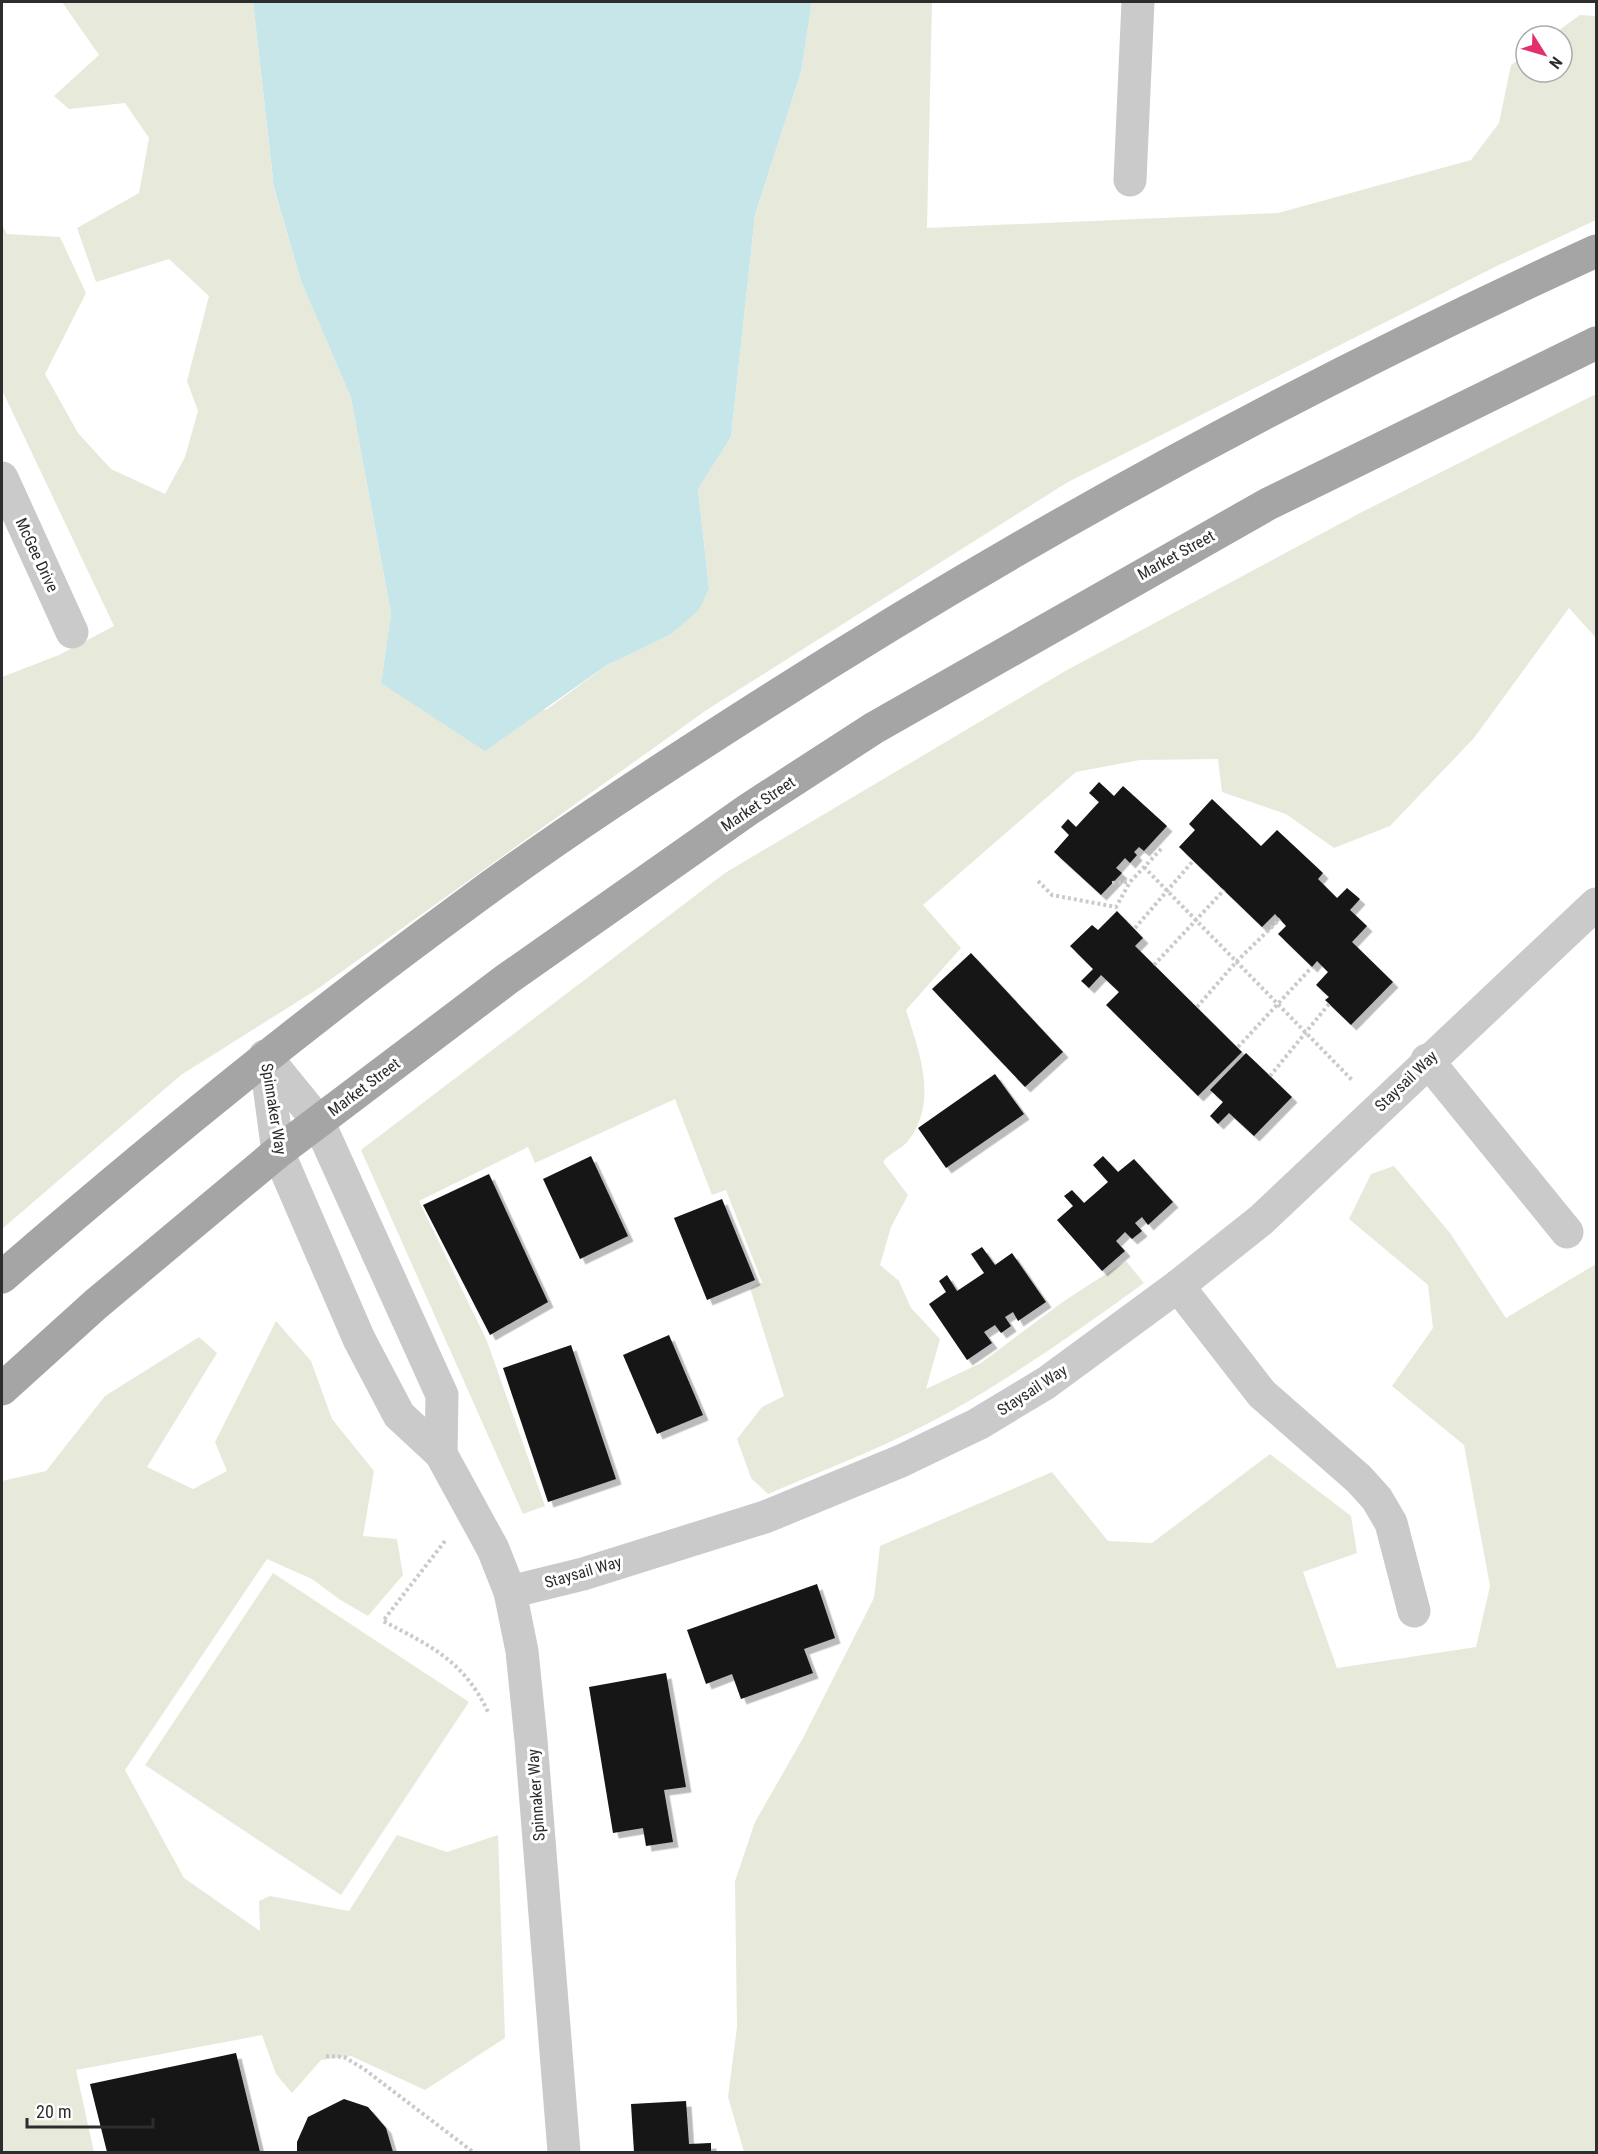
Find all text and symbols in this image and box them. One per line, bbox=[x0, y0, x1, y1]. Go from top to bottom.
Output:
north arrow bbox=[1514, 24, 1574, 84]
text: N bbox=[1545, 53, 1566, 72]
street label: McGee Drive bbox=[12, 515, 62, 595]
street label: Market Street bbox=[1134, 526, 1218, 584]
street label: Market Street bbox=[717, 772, 799, 836]
street label: Staysail Way bbox=[1371, 1046, 1441, 1115]
street label: Market Street bbox=[324, 1054, 404, 1120]
street label: Spinnaker Way bbox=[257, 1062, 291, 1156]
street label: Staysail Way bbox=[994, 1360, 1071, 1420]
street label: Staysail Way bbox=[542, 1552, 624, 1592]
street label: Spinnaker Way bbox=[523, 1748, 549, 1842]
scale bar bbox=[27, 2091, 153, 2129]
text: 20 m bbox=[36, 2101, 71, 2122]

